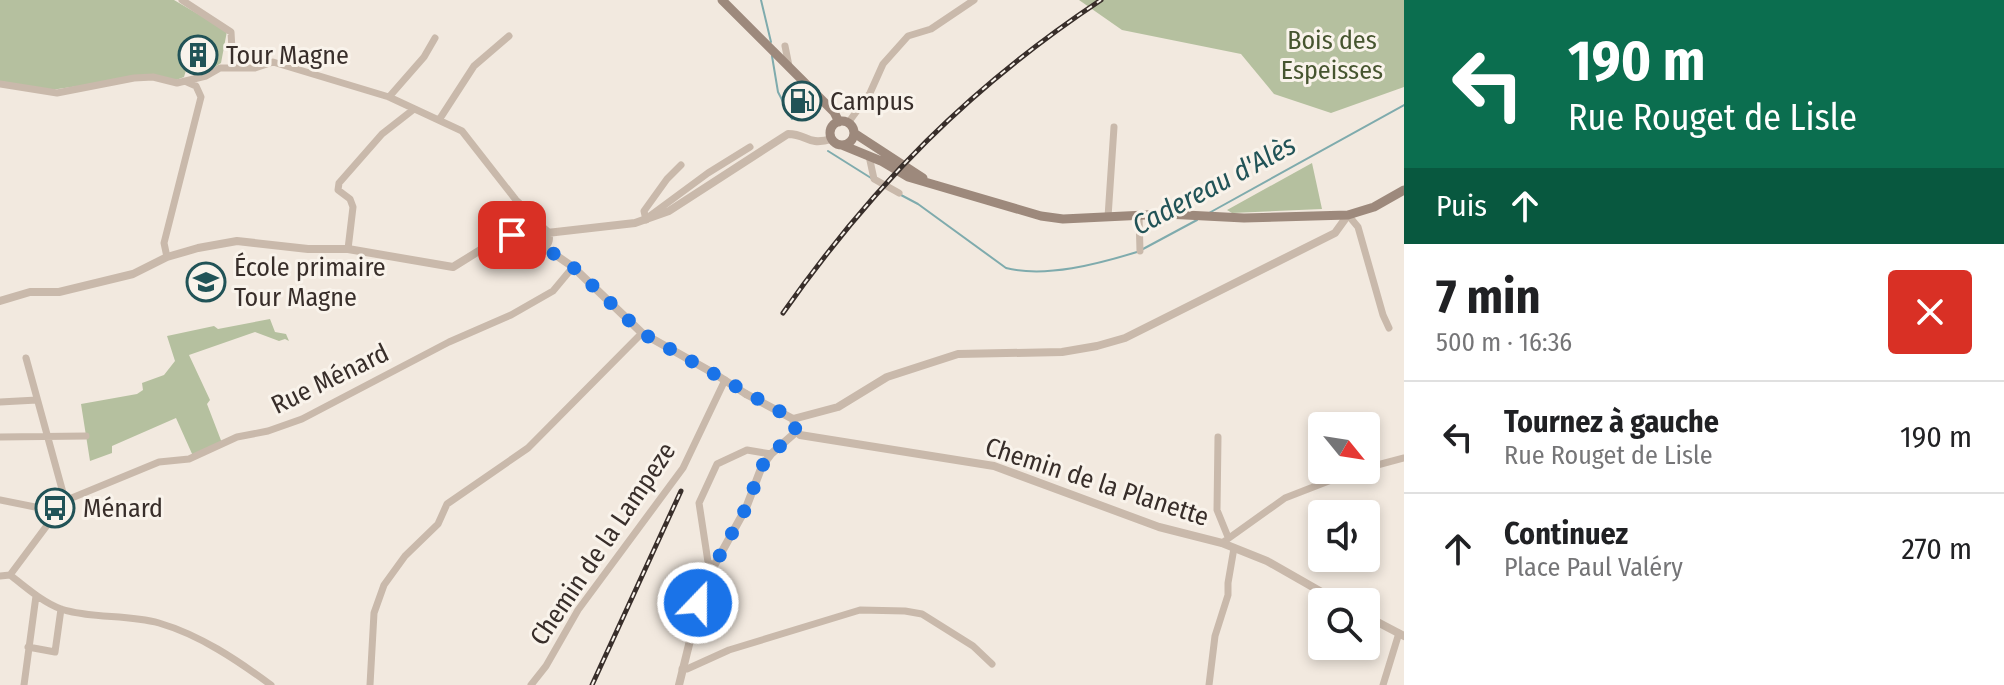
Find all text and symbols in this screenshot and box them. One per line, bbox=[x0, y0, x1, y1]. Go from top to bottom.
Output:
park label: Bois des Espeisses bbox=[1281, 25, 1383, 86]
text: 190 m bbox=[1568, 28, 1706, 95]
icon: left bbox=[1436, 32, 1540, 136]
building icon: Tour Magne bbox=[177, 34, 219, 76]
place label: Tour Magne bbox=[226, 40, 349, 71]
fuel station icon: Campus bbox=[781, 80, 823, 122]
place label: Campus bbox=[830, 86, 914, 117]
text: Rue Rouget de Lisle bbox=[1568, 96, 1857, 140]
water label: Cadereau d'Alès bbox=[1127, 128, 1301, 242]
icon: ahead bbox=[1503, 184, 1547, 228]
text: Puis bbox=[1436, 188, 1487, 224]
pin bbox=[478, 201, 546, 269]
icon: arrive bbox=[490, 213, 534, 257]
place label: École primaire Tour Magne bbox=[234, 252, 386, 313]
school or university icon: École primaire Tour Magne bbox=[185, 261, 227, 303]
text: 7 min bbox=[1436, 268, 1541, 326]
button: close bbox=[1888, 270, 1972, 354]
text: 500 m · 16:36 bbox=[1436, 327, 1572, 358]
street label: Rue Ménard bbox=[266, 337, 394, 421]
text: Tournez à gauche bbox=[1504, 404, 1719, 440]
north arrow bbox=[1308, 412, 1380, 484]
map controls bbox=[1308, 412, 1380, 660]
icon: left bbox=[1436, 415, 1480, 459]
text: 190 m bbox=[1900, 419, 1972, 455]
street label: Chemin de la Planette bbox=[981, 431, 1213, 533]
street label: Chemin de la Lampeze bbox=[524, 437, 682, 651]
text: Rue Rouget de Lisle bbox=[1504, 440, 1713, 471]
bus stop icon: Ménard bbox=[34, 487, 76, 529]
place label: Ménard bbox=[83, 493, 163, 524]
button: sound bbox=[1308, 500, 1380, 572]
text: Continuez bbox=[1504, 516, 1628, 552]
icon: ahead bbox=[1436, 527, 1480, 571]
text: 270 m bbox=[1901, 531, 1972, 567]
text: Place Paul Valéry bbox=[1504, 552, 1683, 583]
position arrow bbox=[656, 561, 740, 645]
button: search bbox=[1308, 588, 1380, 660]

